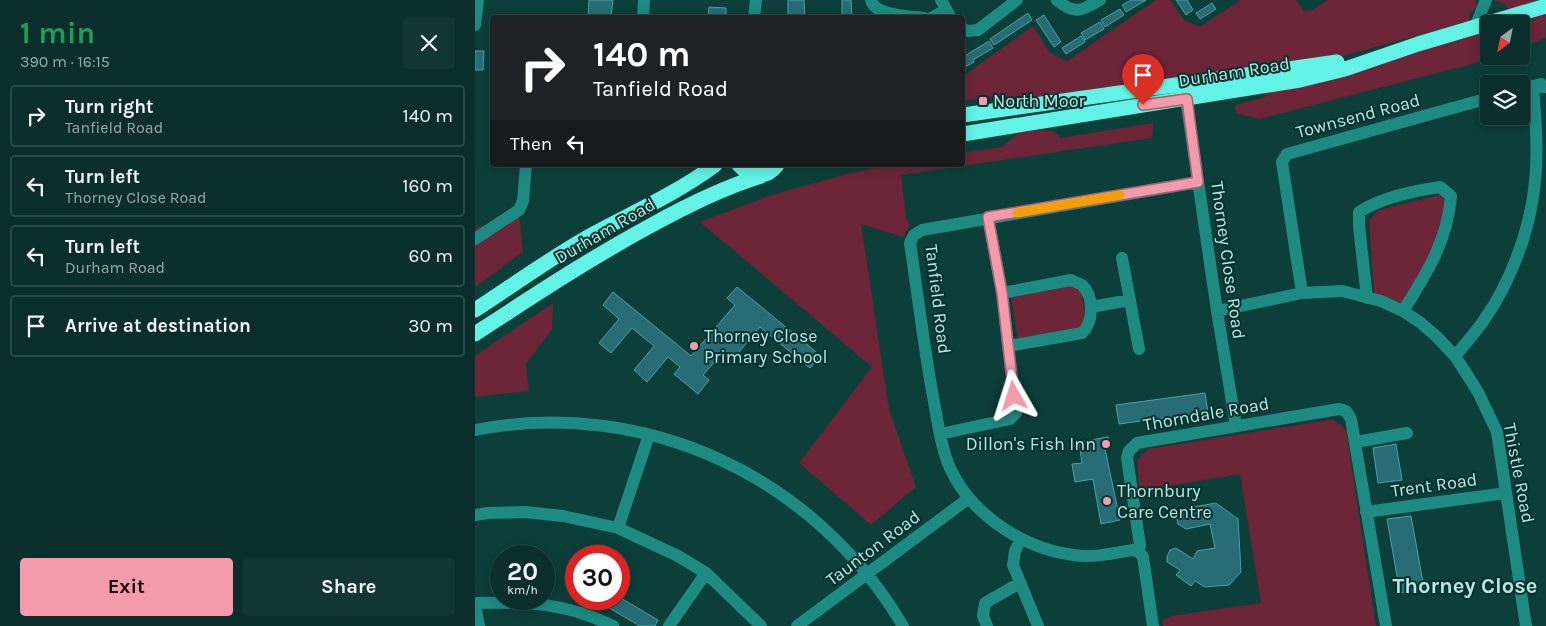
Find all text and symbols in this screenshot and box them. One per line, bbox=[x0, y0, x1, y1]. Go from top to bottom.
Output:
text: 1 min bbox=[20, 15, 95, 51]
north arrow bbox=[1480, 15, 1530, 65]
map controls bbox=[1480, 15, 1530, 125]
button: close bbox=[403, 17, 455, 69]
text: 140 m bbox=[593, 34, 691, 75]
icon: right bbox=[510, 35, 575, 100]
text: 390 m · 16:15 bbox=[20, 52, 110, 71]
street label: Durham Road bbox=[1177, 52, 1291, 92]
pin bbox=[1122, 54, 1164, 105]
icon: arrive bbox=[1129, 61, 1157, 89]
button: layers bbox=[1480, 75, 1530, 125]
text: Tanfield Road bbox=[593, 76, 728, 102]
street label: Townsend Road bbox=[1294, 89, 1422, 143]
place label: North Moor bbox=[993, 90, 1085, 112]
marker: North Moor bbox=[977, 95, 989, 107]
text: Turn right bbox=[65, 96, 154, 118]
icon: right bbox=[22, 102, 50, 130]
text: 140 m bbox=[403, 105, 453, 127]
text: Tanfield Road bbox=[65, 118, 163, 137]
icon: left bbox=[562, 130, 590, 158]
text: Then bbox=[510, 133, 552, 155]
text: Turn left bbox=[65, 166, 140, 188]
icon: left bbox=[22, 172, 50, 200]
text: 160 m bbox=[402, 175, 453, 197]
street label: Thorney Close Road bbox=[1206, 180, 1250, 340]
text: Thorney Close Road bbox=[65, 188, 207, 207]
street label: Durham Road bbox=[551, 193, 659, 269]
text: Turn left bbox=[65, 236, 140, 258]
icon: left bbox=[22, 242, 50, 270]
street label: Tanfield Road bbox=[920, 243, 956, 355]
text: 60 m bbox=[409, 245, 453, 267]
text: Durham Road bbox=[65, 258, 165, 277]
icon: arrive bbox=[22, 312, 50, 340]
text: Arrive at destination bbox=[65, 315, 251, 337]
text: 30 m bbox=[408, 315, 453, 337]
place label: Thorney Close Primary School bbox=[704, 325, 828, 368]
marker: Thorney Close Primary School bbox=[688, 340, 700, 352]
position arrow bbox=[987, 369, 1039, 421]
street label: Thorndale Road bbox=[1141, 392, 1271, 436]
street label: Thistle Road bbox=[1499, 421, 1539, 525]
place label: Dillon's Fish Inn bbox=[966, 433, 1096, 455]
marker: Dillon's Fish Inn bbox=[1100, 438, 1112, 450]
street label: Trent Road bbox=[1389, 468, 1479, 502]
place label: Thornbury Care Centre bbox=[1117, 480, 1212, 523]
marker: Thornbury Care Centre bbox=[1101, 495, 1113, 507]
street label: Taunton Road bbox=[822, 505, 924, 591]
speed limit sign: 30 bbox=[565, 545, 630, 610]
text: 20 bbox=[507, 557, 538, 586]
button: Exit bbox=[20, 558, 233, 616]
button: Share bbox=[243, 558, 455, 616]
district label: Thorney Close bbox=[1393, 573, 1537, 599]
text: km/h bbox=[507, 583, 538, 597]

